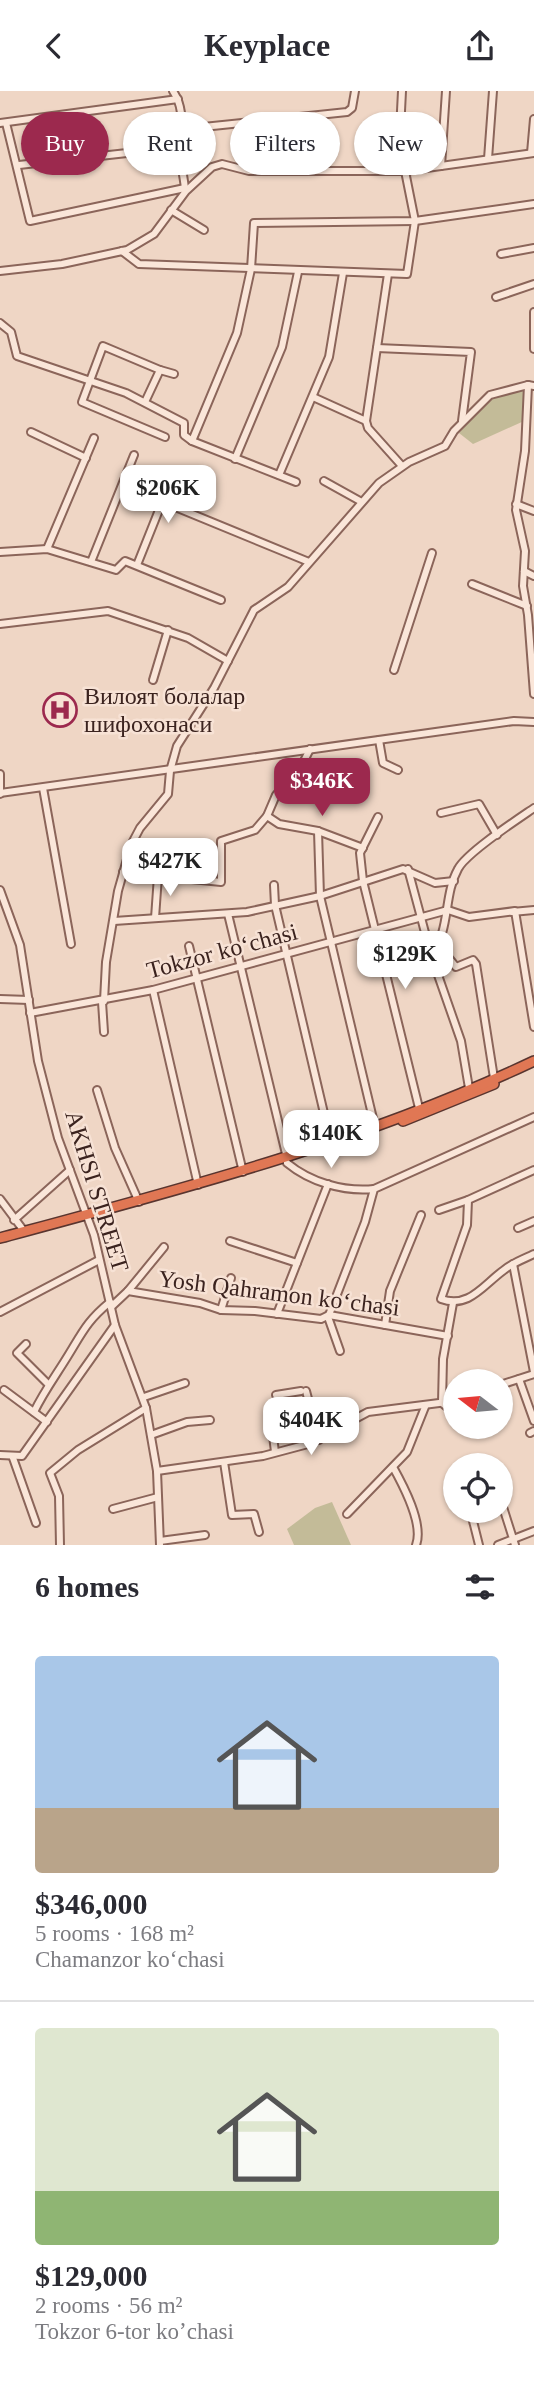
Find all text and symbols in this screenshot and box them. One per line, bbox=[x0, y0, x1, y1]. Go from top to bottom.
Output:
icon: back bbox=[35, 27, 73, 65]
text: Keyplace bbox=[204, 27, 330, 63]
icon: share bbox=[461, 27, 499, 65]
chip: Buy bbox=[21, 112, 109, 175]
chip: Rent bbox=[123, 112, 216, 175]
chip: Filters bbox=[230, 112, 340, 175]
chip: New bbox=[354, 112, 447, 175]
pin: $206K bbox=[119, 465, 217, 525]
text: $206K bbox=[136, 475, 200, 500]
place label: Вилоят болалар шифохонаси bbox=[84, 683, 245, 737]
hospital icon: Вилоят болалар шифохонаси bbox=[41, 691, 79, 729]
pin: $346K bbox=[273, 759, 371, 818]
text: $346K bbox=[290, 768, 354, 793]
pin: $427K bbox=[121, 839, 219, 898]
text: $427K bbox=[138, 848, 202, 873]
street label: Tokzor koʻchasi bbox=[144, 918, 301, 984]
pin: $129K bbox=[356, 932, 454, 991]
text: $129K bbox=[373, 941, 437, 966]
street label: AKHSI STREET bbox=[60, 1107, 134, 1275]
pin: $140K bbox=[282, 1111, 380, 1170]
text: $140K bbox=[299, 1120, 363, 1145]
street label: Yosh Qahramon koʻchasi bbox=[157, 1265, 401, 1321]
north arrow bbox=[443, 1369, 513, 1439]
map controls bbox=[443, 1369, 513, 1523]
pin: $404K bbox=[262, 1397, 360, 1457]
text: $404K bbox=[279, 1407, 343, 1432]
button: locate bbox=[443, 1453, 513, 1523]
icon: filters bbox=[461, 1568, 499, 1606]
text: 6 homes bbox=[35, 1570, 139, 1603]
icon: home bbox=[204, 1702, 330, 1828]
text: $346,000 bbox=[35, 1887, 148, 1920]
text: 5 rooms · 168 m² bbox=[35, 1921, 194, 1946]
text: Chamanzor koʻchasi bbox=[35, 1947, 225, 1972]
icon: home bbox=[204, 2074, 330, 2200]
text: $129,000 bbox=[35, 2259, 148, 2292]
text: 2 rooms · 56 m² bbox=[35, 2293, 182, 2318]
text: Tokzor 6-tor koʼchasi bbox=[35, 2319, 234, 2344]

